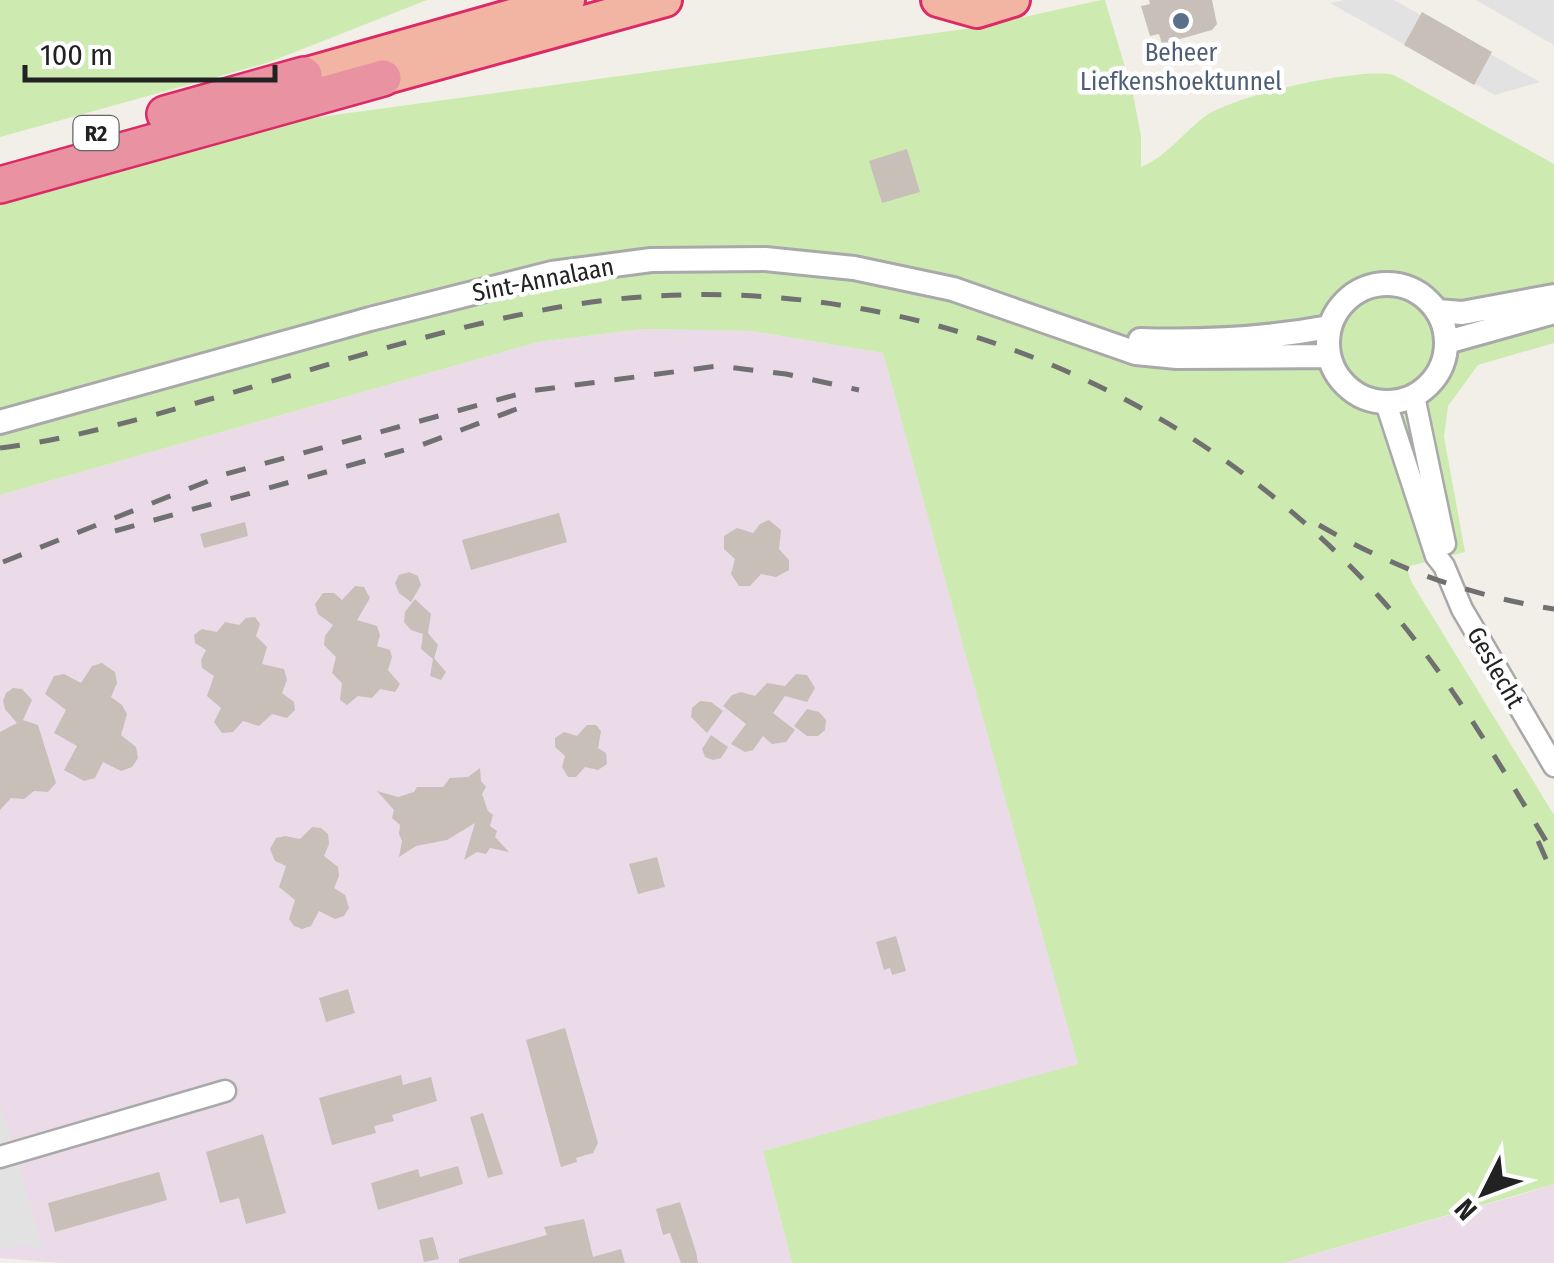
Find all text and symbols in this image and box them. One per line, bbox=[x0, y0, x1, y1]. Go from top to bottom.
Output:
marker: Beheer Liefkenshoektunnel bbox=[1170, 10, 1192, 32]
scale bar bbox=[25, 20, 275, 82]
text: 100 m bbox=[40, 37, 113, 73]
place label: Beheer Liefkenshoektunnel bbox=[1080, 38, 1282, 97]
road number: R2 bbox=[74, 116, 118, 150]
street label: Sint-Annalaan bbox=[470, 252, 617, 308]
street label: Geslecht bbox=[1460, 622, 1531, 714]
north arrow bbox=[1434, 1143, 1534, 1243]
text: N bbox=[1448, 1192, 1484, 1227]

